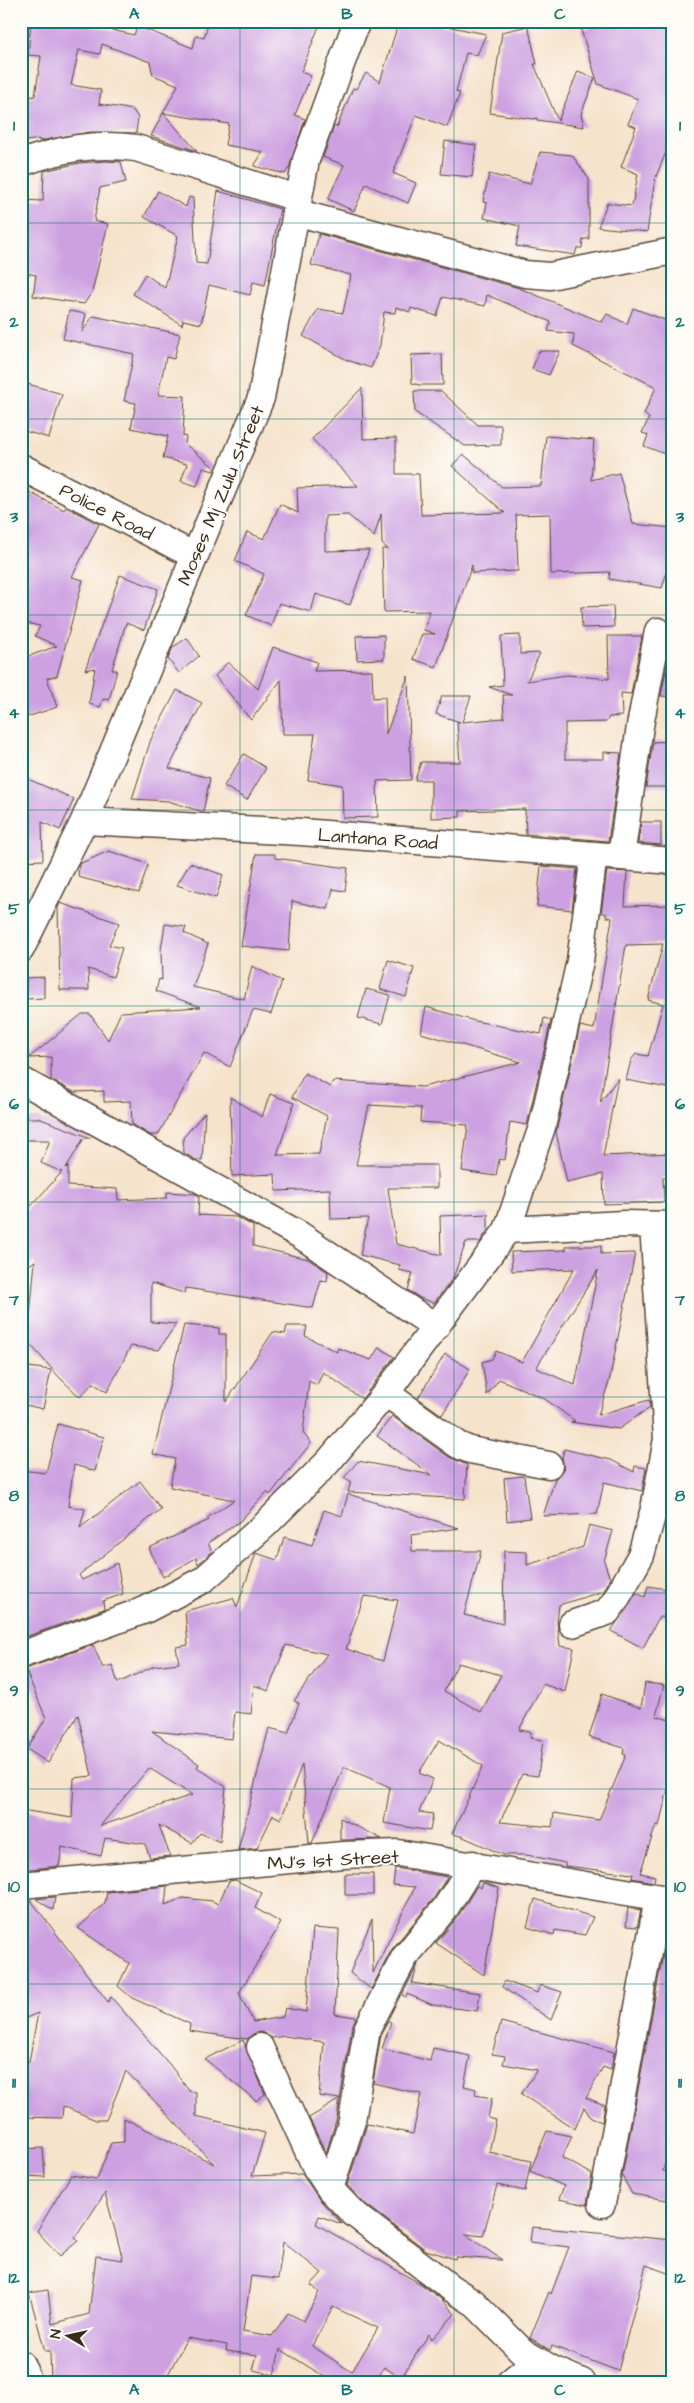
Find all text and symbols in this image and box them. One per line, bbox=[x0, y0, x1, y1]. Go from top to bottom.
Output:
text: A bbox=[129, 3, 140, 25]
text: B bbox=[341, 3, 353, 25]
text: C bbox=[554, 3, 566, 25]
text: 1 bbox=[13, 115, 16, 137]
text: 1 bbox=[679, 115, 682, 137]
text: 2 bbox=[8, 311, 19, 333]
text: 2 bbox=[674, 311, 685, 333]
street label: Moses Mj Zulu Street bbox=[171, 401, 272, 590]
street label: Police Road bbox=[55, 477, 158, 548]
text: 3 bbox=[9, 506, 19, 528]
text: 3 bbox=[675, 506, 685, 528]
text: 4 bbox=[9, 702, 20, 724]
text: 4 bbox=[675, 702, 686, 724]
street label: Lantana Road bbox=[317, 822, 439, 857]
text: 5 bbox=[8, 898, 20, 920]
text: 5 bbox=[674, 898, 686, 920]
text: 6 bbox=[9, 1093, 19, 1115]
text: 6 bbox=[675, 1093, 685, 1115]
text: 7 bbox=[8, 1289, 19, 1311]
text: 7 bbox=[674, 1289, 685, 1311]
text: 8 bbox=[9, 1485, 20, 1507]
text: 8 bbox=[675, 1485, 686, 1507]
text: 9 bbox=[9, 1680, 19, 1702]
text: 9 bbox=[675, 1680, 685, 1702]
street label: MJ’s 1st Street bbox=[267, 1844, 400, 1877]
text: 10 bbox=[8, 1876, 20, 1898]
text: 10 bbox=[674, 1876, 686, 1898]
text: 11 bbox=[12, 2072, 17, 2094]
text: 11 bbox=[678, 2072, 683, 2094]
text: 12 bbox=[8, 2267, 20, 2289]
text: 12 bbox=[674, 2267, 686, 2289]
north arrow bbox=[42, 2310, 92, 2360]
text: N bbox=[46, 2328, 67, 2340]
text: A bbox=[129, 2379, 140, 2401]
text: B bbox=[341, 2379, 353, 2401]
text: C bbox=[554, 2379, 566, 2401]

